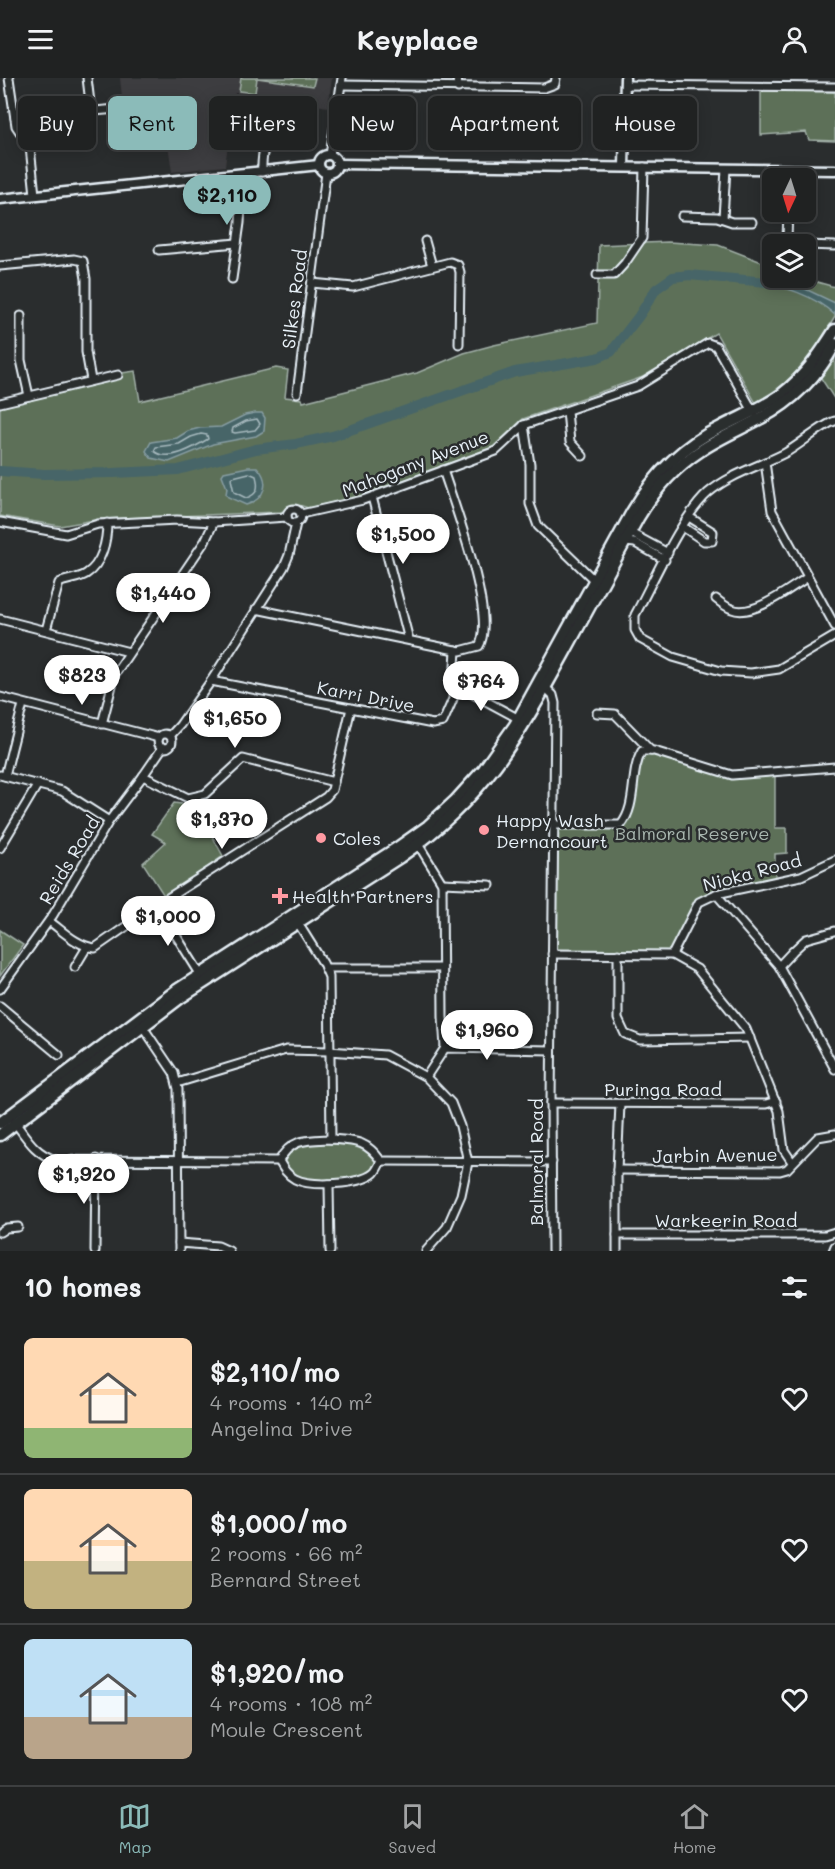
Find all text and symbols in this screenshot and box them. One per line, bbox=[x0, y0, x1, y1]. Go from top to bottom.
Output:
text: Keyplace bbox=[357, 22, 478, 57]
icon: menu bbox=[24, 23, 57, 56]
icon: person bbox=[778, 23, 811, 56]
chip: Buy bbox=[18, 96, 96, 150]
chip: Rent bbox=[108, 96, 197, 150]
chip: Filters bbox=[209, 96, 317, 150]
chip: New bbox=[329, 96, 416, 150]
chip: Apartment bbox=[428, 96, 581, 150]
chip: House bbox=[593, 96, 697, 150]
north arrow bbox=[762, 168, 816, 222]
map controls bbox=[762, 168, 816, 288]
pin: $2,110 bbox=[178, 175, 276, 226]
text: $2,110 bbox=[197, 181, 257, 207]
button: layers bbox=[762, 234, 816, 288]
street label: Silkes Road bbox=[276, 248, 312, 350]
street label: Mahogany Avenue bbox=[338, 424, 492, 502]
pin: $1,500 bbox=[354, 514, 452, 565]
text: $1,500 bbox=[371, 520, 435, 546]
pin: $1,440 bbox=[114, 573, 212, 624]
text: $1,440 bbox=[130, 579, 196, 605]
pin: $823 bbox=[46, 655, 118, 706]
text: $823 bbox=[58, 661, 106, 687]
pin: $764 bbox=[445, 661, 517, 712]
text: $764 bbox=[457, 667, 505, 693]
street label: Karri Drive bbox=[315, 675, 417, 717]
pin: $1,650 bbox=[186, 698, 284, 749]
text: $1,650 bbox=[203, 704, 267, 730]
pin: $1,370 bbox=[173, 799, 271, 850]
text: $1,370 bbox=[190, 805, 254, 831]
place label: Happy Wash Dernancourt bbox=[496, 808, 608, 853]
street label: Reids Road bbox=[33, 811, 105, 909]
park label: Balmoral Reserve bbox=[615, 821, 769, 845]
marker: Happy Wash Dernancourt bbox=[477, 823, 491, 837]
place label: Coles bbox=[333, 826, 381, 850]
marker: Coles bbox=[314, 831, 328, 845]
street label: Nioka Road bbox=[700, 847, 804, 897]
place label: Health Partners bbox=[292, 884, 434, 908]
marker: Health Partners bbox=[273, 889, 287, 903]
pin: $1,000 bbox=[119, 896, 217, 947]
text: $1,000 bbox=[135, 902, 201, 928]
pin: $1,960 bbox=[438, 1010, 536, 1061]
text: $1,960 bbox=[455, 1016, 519, 1042]
street label: Puringa Road bbox=[604, 1077, 722, 1101]
street label: Balmoral Road bbox=[524, 1098, 548, 1226]
street label: Jarbin Avenue bbox=[652, 1142, 778, 1168]
pin: $1,920 bbox=[35, 1154, 133, 1205]
text: $1,920 bbox=[52, 1160, 116, 1186]
street label: Warkeerin Road bbox=[654, 1208, 798, 1232]
text: 10 homes bbox=[24, 1270, 142, 1304]
icon: filters bbox=[778, 1271, 811, 1304]
text: $2,110/mo bbox=[210, 1355, 340, 1389]
icon: home bbox=[72, 1362, 144, 1434]
icon: heart bbox=[778, 1382, 811, 1415]
text: 4 rooms · 140 m² bbox=[210, 1389, 372, 1415]
text: Angelina Drive bbox=[210, 1415, 353, 1441]
text: $1,000/mo bbox=[210, 1506, 347, 1540]
icon: home bbox=[72, 1513, 144, 1585]
icon: heart bbox=[778, 1533, 811, 1566]
text: 2 rooms · 66 m² bbox=[210, 1540, 363, 1566]
text: Bernard Street bbox=[210, 1566, 361, 1592]
text: $1,920/mo bbox=[210, 1656, 344, 1690]
icon: home bbox=[72, 1663, 144, 1735]
icon: heart bbox=[778, 1683, 811, 1716]
text: 4 rooms · 108 m² bbox=[210, 1690, 372, 1716]
text: Moule Crescent bbox=[210, 1716, 363, 1742]
tab: Map bbox=[118, 1800, 151, 1857]
tab: Saved bbox=[388, 1800, 436, 1857]
tab: Home bbox=[673, 1800, 716, 1857]

